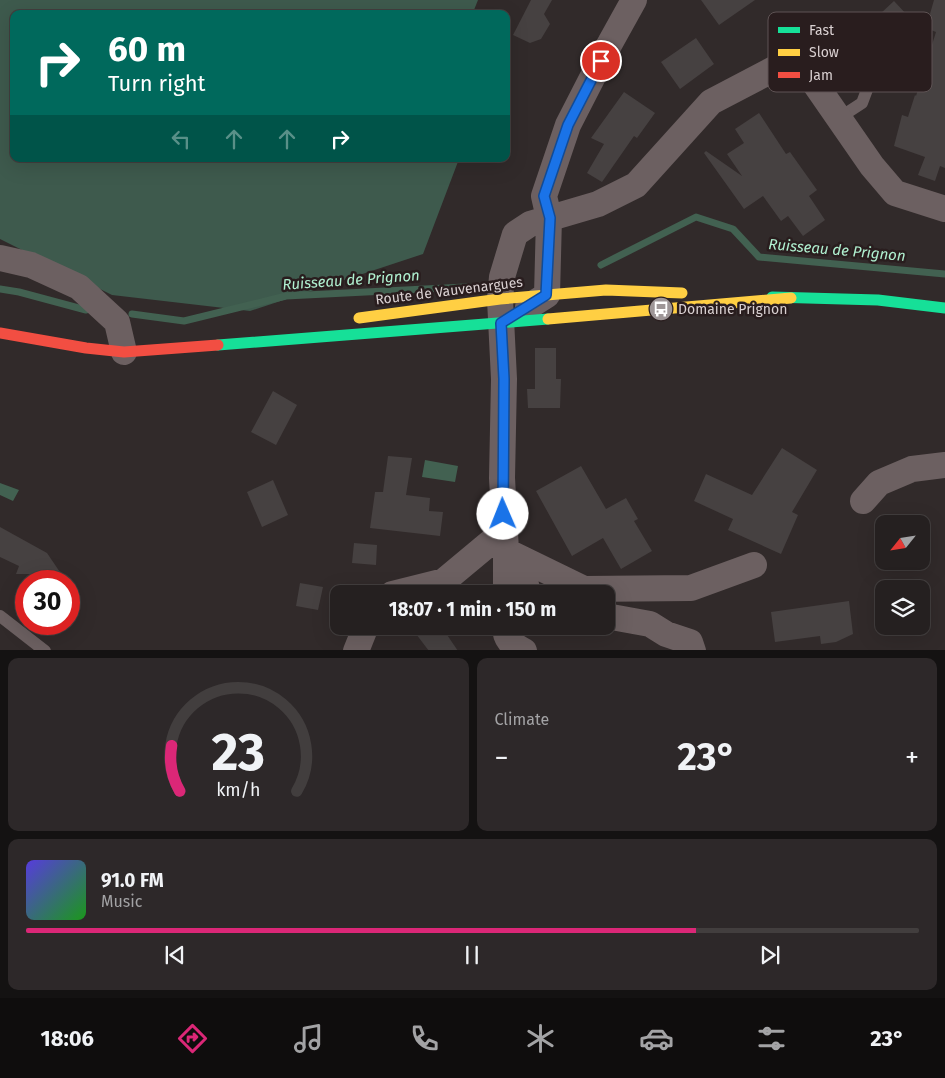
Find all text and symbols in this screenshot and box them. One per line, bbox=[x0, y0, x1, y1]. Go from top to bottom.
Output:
legend bbox=[768, 12, 932, 92]
text: Fast bbox=[809, 22, 835, 39]
text: 60 m bbox=[108, 28, 186, 70]
icon: right bbox=[25, 30, 90, 95]
pin bbox=[580, 40, 622, 82]
text: Slow bbox=[809, 44, 839, 61]
icon: arrive bbox=[587, 47, 615, 75]
text: Jam bbox=[809, 67, 833, 84]
text: Turn right bbox=[108, 70, 205, 97]
icon: left bbox=[167, 125, 195, 153]
icon: ahead bbox=[220, 125, 248, 153]
icon: ahead bbox=[273, 125, 301, 153]
icon: right bbox=[326, 125, 354, 153]
water label: Ruisseau de Prignon bbox=[768, 235, 906, 265]
water label: Ruisseau de Prignon bbox=[282, 266, 420, 294]
street label: Route de Vauvenargues bbox=[374, 273, 524, 308]
bus stop icon: Domaine Prignon bbox=[648, 296, 674, 322]
place label: Domaine Prignon bbox=[678, 301, 787, 318]
position arrow bbox=[476, 487, 528, 539]
north arrow bbox=[875, 515, 930, 570]
map controls bbox=[875, 515, 930, 635]
speed limit sign: 30 bbox=[15, 570, 80, 635]
button: layers bbox=[875, 580, 930, 635]
text: 18:07 · 1 min · 150 m bbox=[389, 598, 556, 621]
text: Climate bbox=[495, 710, 549, 729]
text: 23 bbox=[211, 721, 265, 784]
text: 23° bbox=[677, 734, 736, 780]
text: − bbox=[495, 741, 509, 774]
text: + bbox=[905, 741, 919, 774]
text: km/h bbox=[216, 779, 260, 801]
text: 91.0 FM bbox=[101, 869, 164, 892]
text: Music bbox=[101, 892, 142, 911]
icon: previous bbox=[161, 941, 189, 969]
icon: pause bbox=[458, 941, 486, 969]
icon: next bbox=[756, 941, 784, 969]
icon: directions bbox=[175, 1021, 210, 1056]
icon: music bbox=[291, 1021, 326, 1056]
icon: phone bbox=[407, 1021, 442, 1056]
icon: climate bbox=[523, 1021, 558, 1056]
icon: car bbox=[639, 1021, 674, 1056]
icon: filters bbox=[754, 1021, 789, 1056]
text: 18:06 bbox=[40, 1025, 94, 1052]
text: 23° bbox=[870, 1025, 905, 1052]

